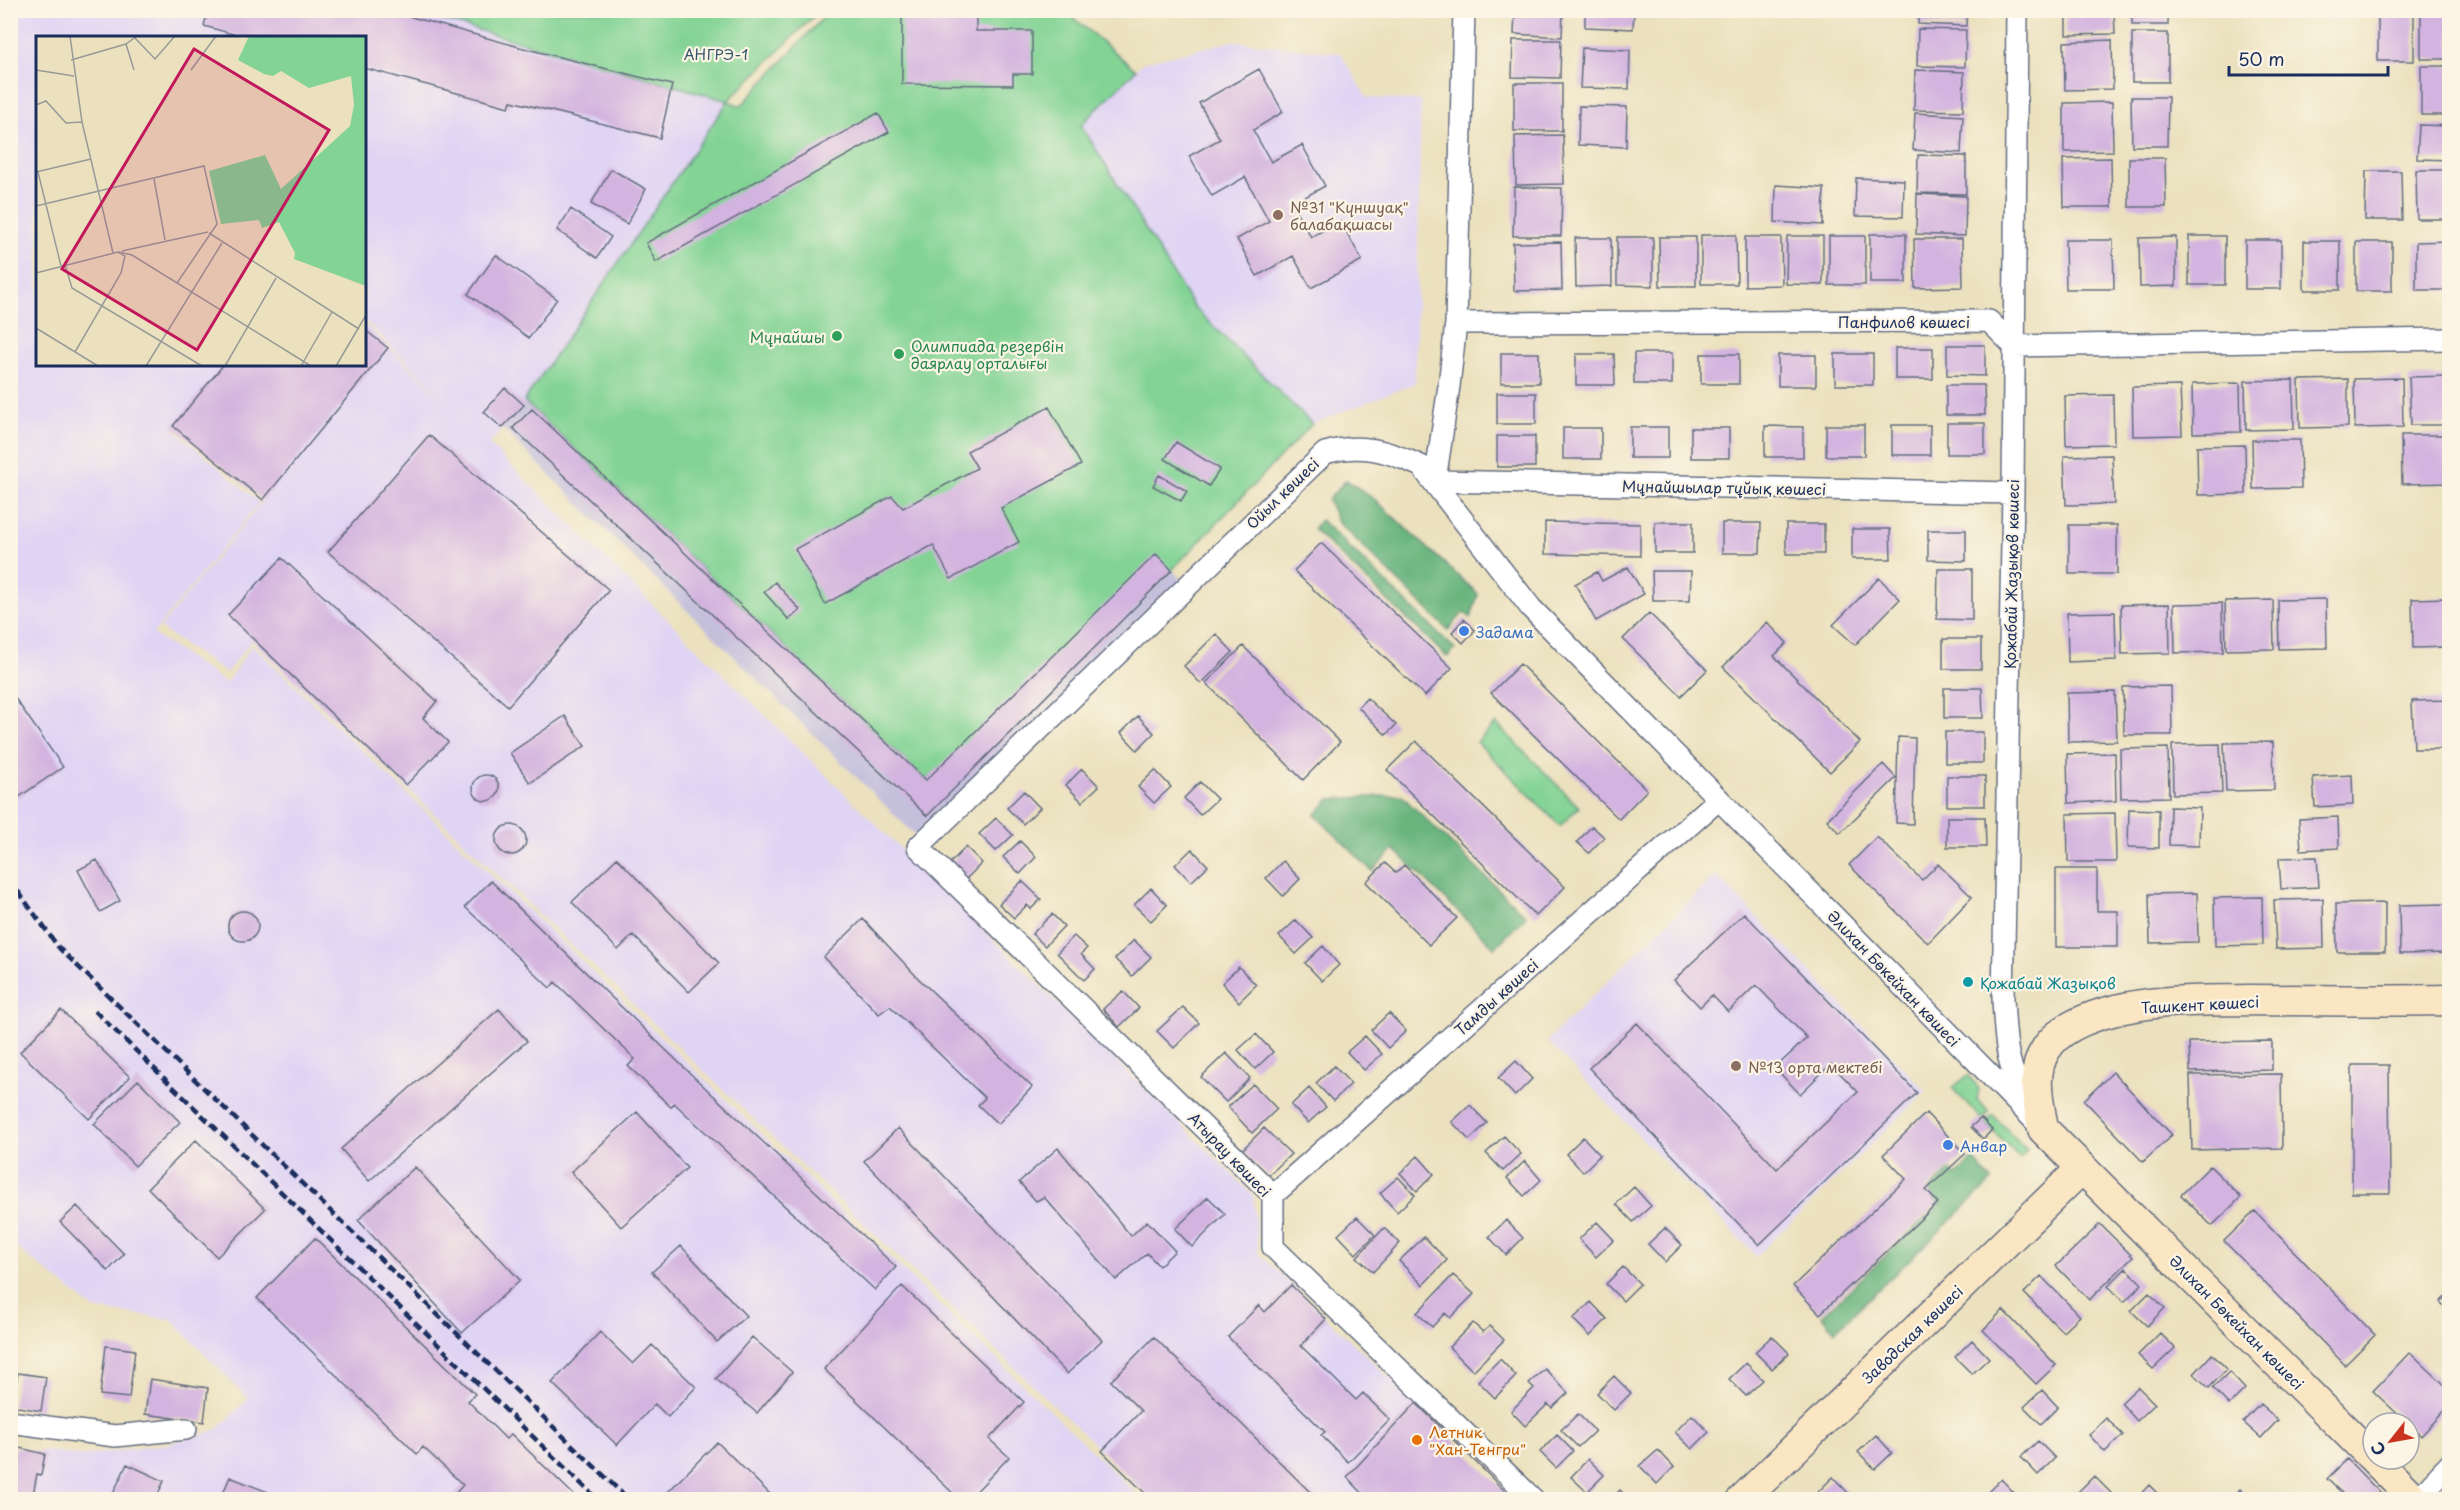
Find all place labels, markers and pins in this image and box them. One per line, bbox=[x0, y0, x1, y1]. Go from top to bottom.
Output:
place label: №31 "Күншуақ" балабақшасы bbox=[1290, 195, 1409, 235]
marker: №31 "Күншуақ" балабақшасы bbox=[1271, 208, 1285, 222]
place label: Мұнайшы bbox=[750, 325, 825, 348]
marker: Мұнайшы bbox=[830, 329, 844, 343]
place label: Олимпиада резервін даярлау орталығы bbox=[911, 334, 1064, 374]
marker: Олимпиада резервін даярлау орталығы bbox=[892, 347, 906, 361]
place label: Задама bbox=[1476, 620, 1534, 643]
marker: Задама bbox=[1457, 624, 1471, 638]
place label: Қожабай Жазықов bbox=[1980, 971, 2116, 994]
marker: Қожабай Жазықов bbox=[1961, 975, 1975, 989]
place label: №13 орта мектебі bbox=[1748, 1055, 1883, 1078]
marker: №13 орта мектебі bbox=[1729, 1059, 1743, 1073]
place label: Анвар bbox=[1960, 1134, 2007, 1157]
marker: Анвар bbox=[1941, 1138, 1955, 1152]
place label: Летник "Хан-Тенгри" bbox=[1429, 1420, 1526, 1460]
marker: Летник "Хан-Тенгри" bbox=[1410, 1433, 1424, 1447]

